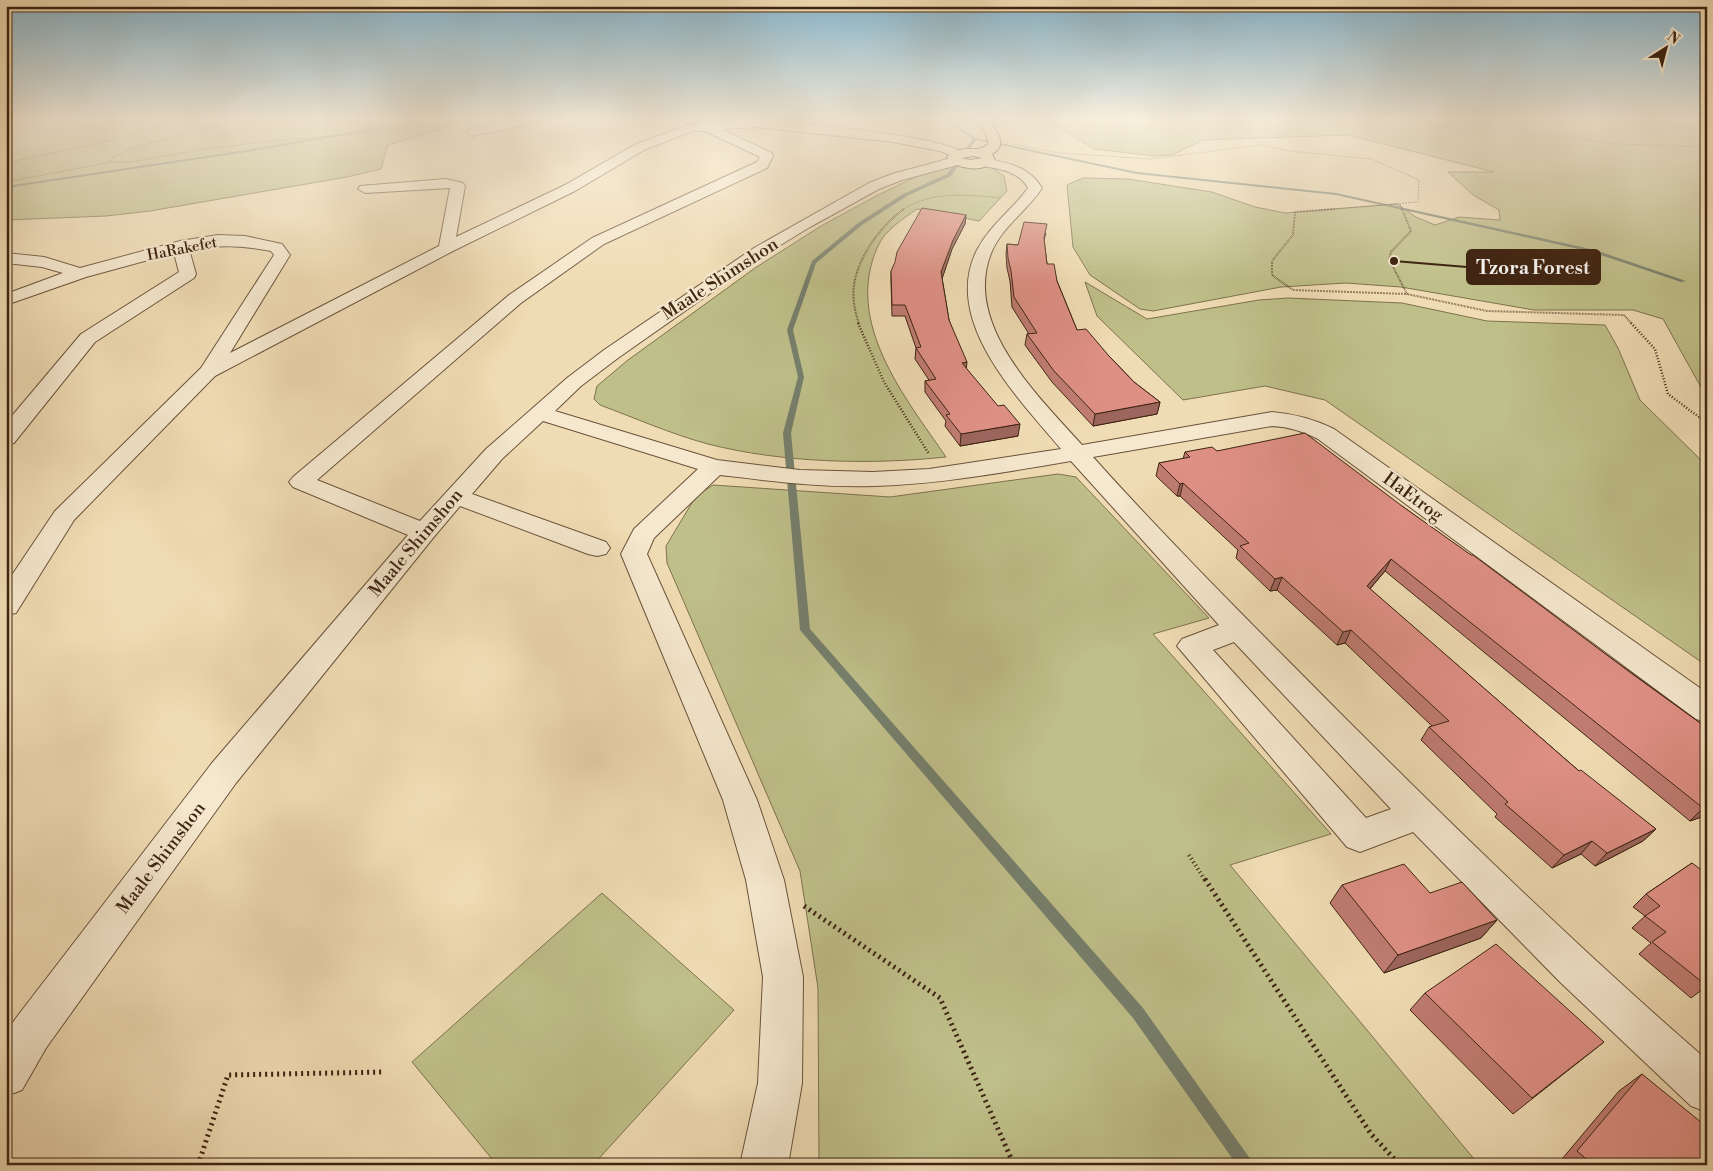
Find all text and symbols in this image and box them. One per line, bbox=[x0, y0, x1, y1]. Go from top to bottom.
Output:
north arrow bbox=[1640, 22, 1690, 72]
text: N bbox=[1663, 28, 1683, 49]
street label: HaRakefet bbox=[145, 233, 219, 265]
street label: Maale Shimshon bbox=[657, 233, 783, 325]
callout: Tzora Forest bbox=[1467, 250, 1600, 284]
text: Tzora Forest bbox=[1476, 256, 1590, 280]
street label: HaEtrog bbox=[1378, 467, 1448, 527]
street label: Maale Shimshon bbox=[364, 484, 468, 602]
street label: Maale Shimshon bbox=[111, 797, 211, 919]

